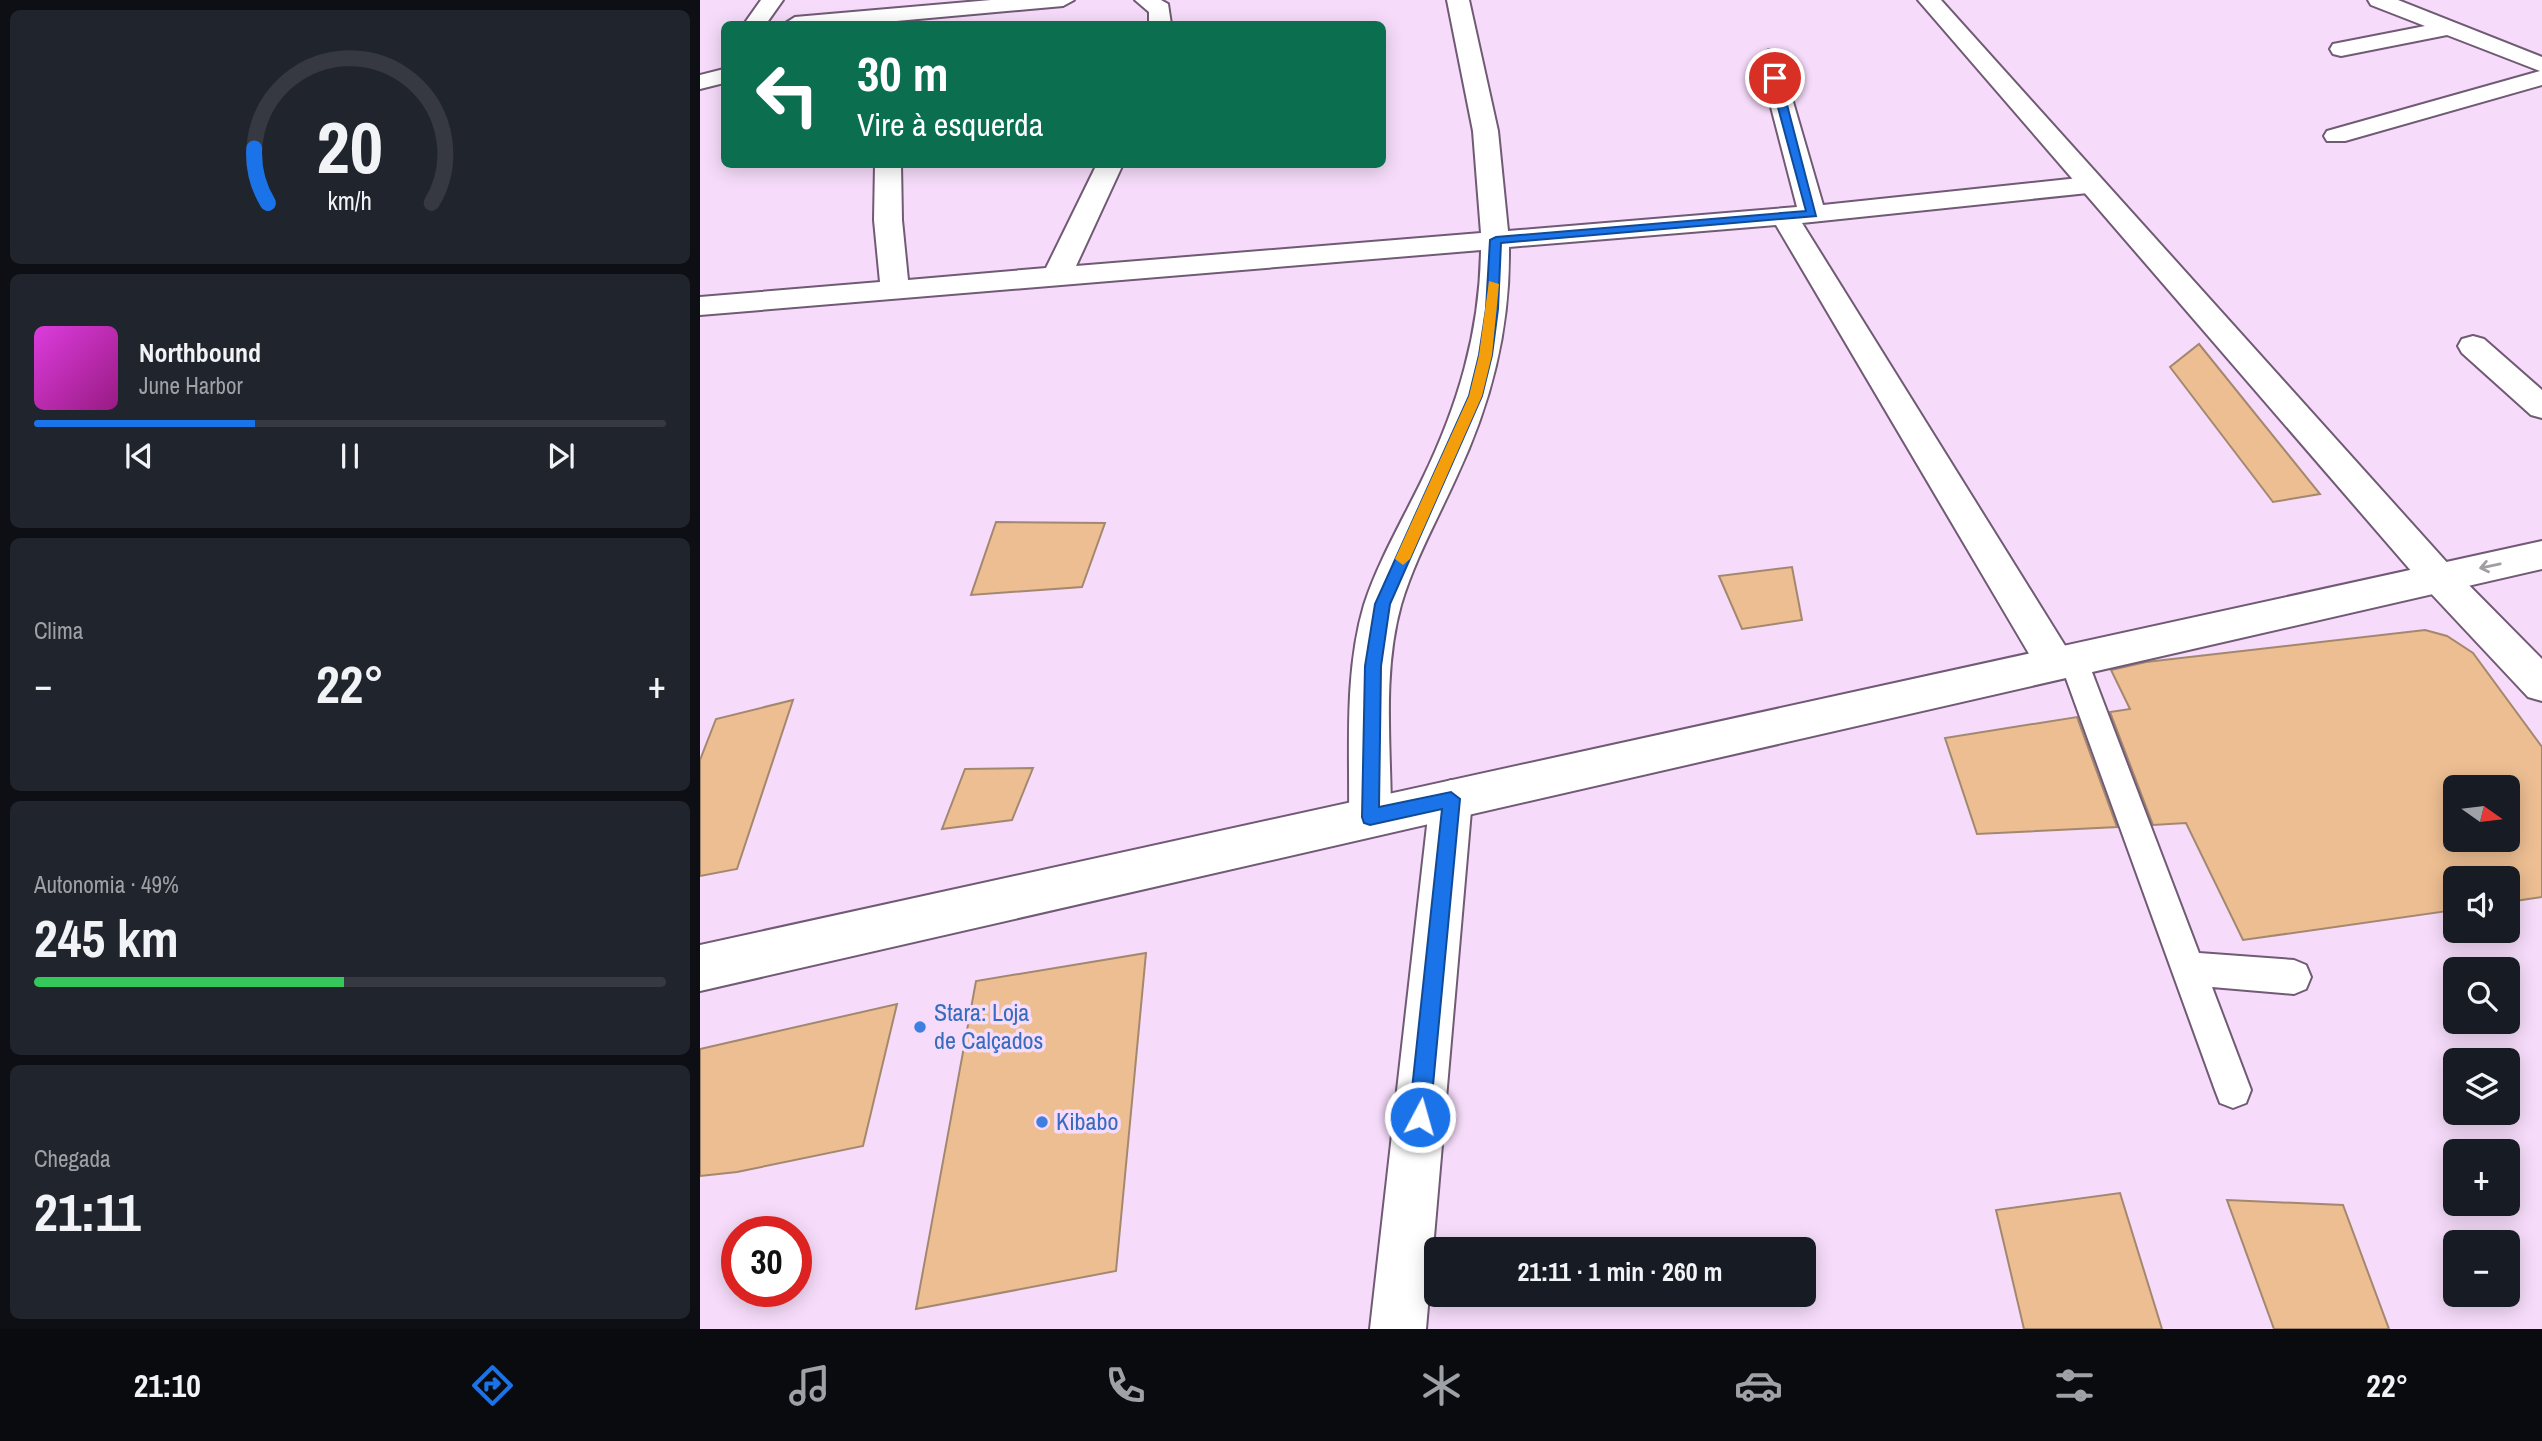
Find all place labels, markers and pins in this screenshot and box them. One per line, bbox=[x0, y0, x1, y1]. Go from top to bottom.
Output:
pin bbox=[1745, 48, 1805, 108]
place label: Stara: Loja de Calçados bbox=[934, 996, 1043, 1056]
marker: Stara: Loja de Calçados bbox=[912, 1019, 928, 1035]
place label: Kibabo bbox=[1056, 1105, 1118, 1137]
marker: Kibabo bbox=[1034, 1114, 1050, 1130]

